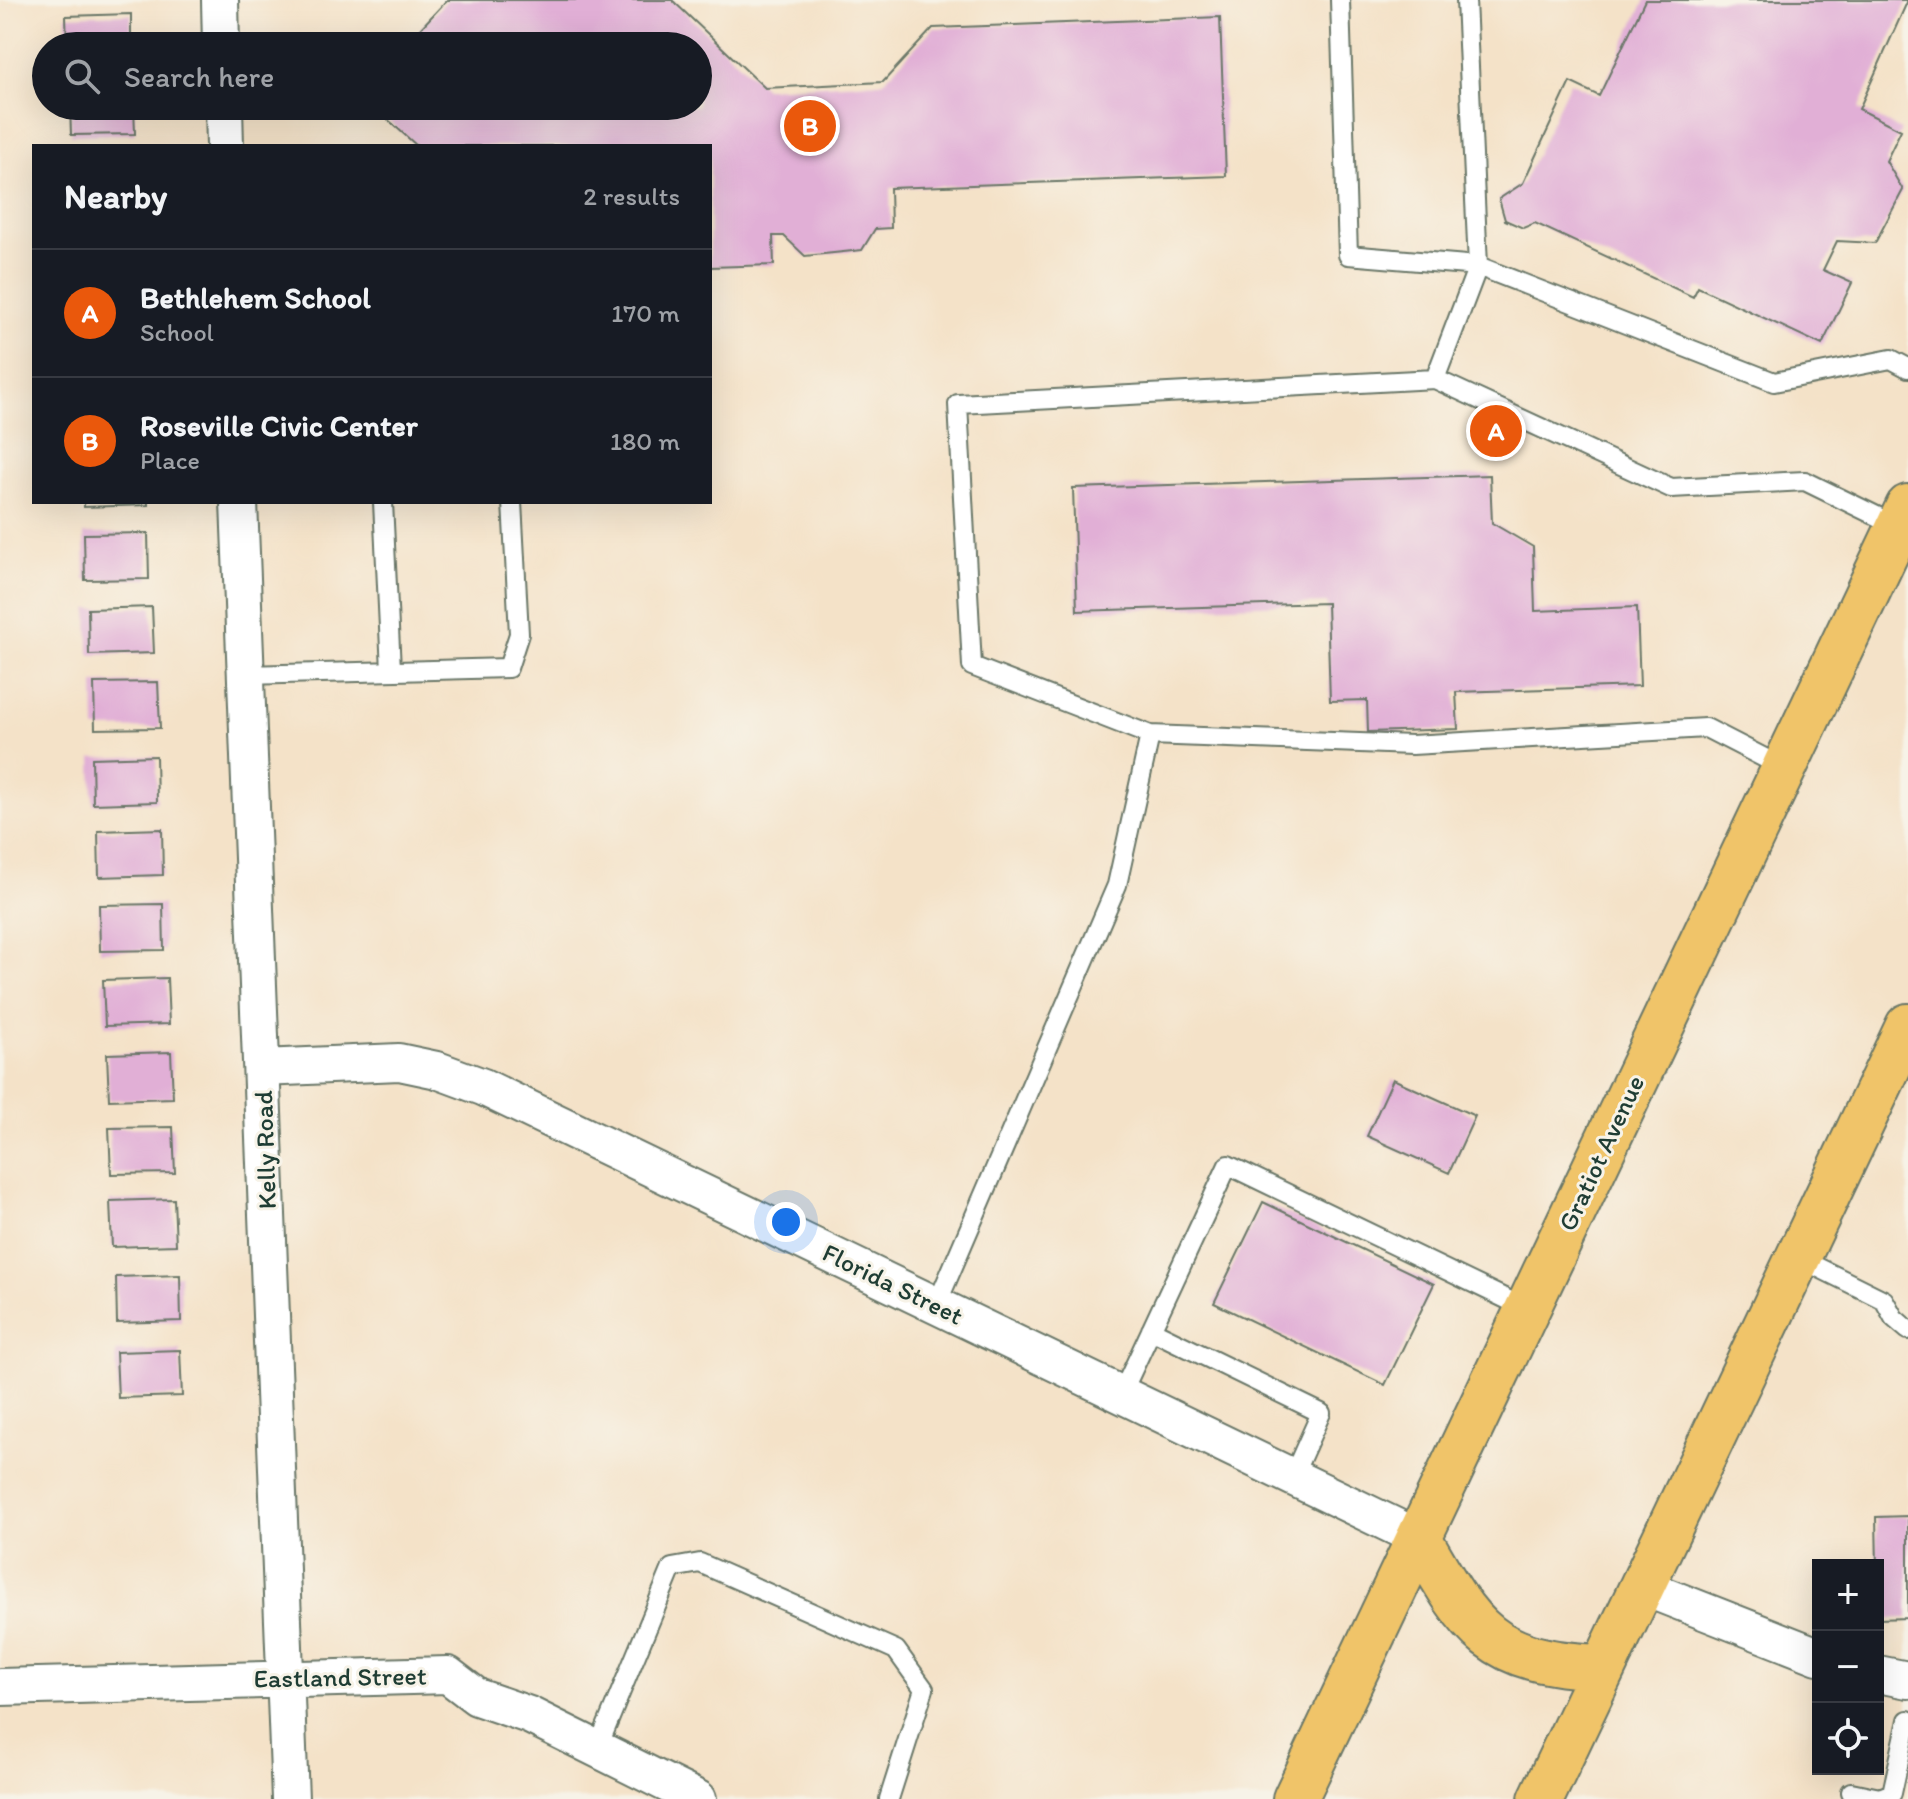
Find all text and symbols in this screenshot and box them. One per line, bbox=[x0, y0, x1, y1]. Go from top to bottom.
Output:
search box bbox=[32, 32, 712, 120]
icon: search bbox=[60, 54, 104, 98]
text: Search here bbox=[124, 58, 274, 95]
pin: B bbox=[784, 96, 836, 156]
text: Nearby bbox=[64, 176, 167, 217]
text: 2 results bbox=[583, 180, 680, 212]
text: Bethlehem School bbox=[140, 279, 371, 316]
text: A bbox=[82, 297, 98, 329]
text: 170 m bbox=[611, 297, 680, 329]
text: School bbox=[140, 316, 214, 348]
pin: A bbox=[1470, 401, 1522, 461]
text: Roseville Civic Center bbox=[140, 407, 418, 444]
text: B bbox=[82, 425, 98, 457]
text: 180 m bbox=[610, 425, 680, 457]
text: Place bbox=[140, 444, 200, 476]
street label: Gratiot Avenue bbox=[1551, 1070, 1651, 1236]
street label: Kelly Road bbox=[247, 1089, 283, 1210]
your location bbox=[766, 1202, 806, 1242]
street label: Florida Street bbox=[817, 1236, 969, 1332]
map controls bbox=[1812, 1559, 1884, 1775]
button: + bbox=[1812, 1559, 1884, 1631]
button: − bbox=[1812, 1631, 1884, 1703]
street label: Eastland Street bbox=[253, 1659, 427, 1695]
button: locate bbox=[1812, 1703, 1884, 1775]

